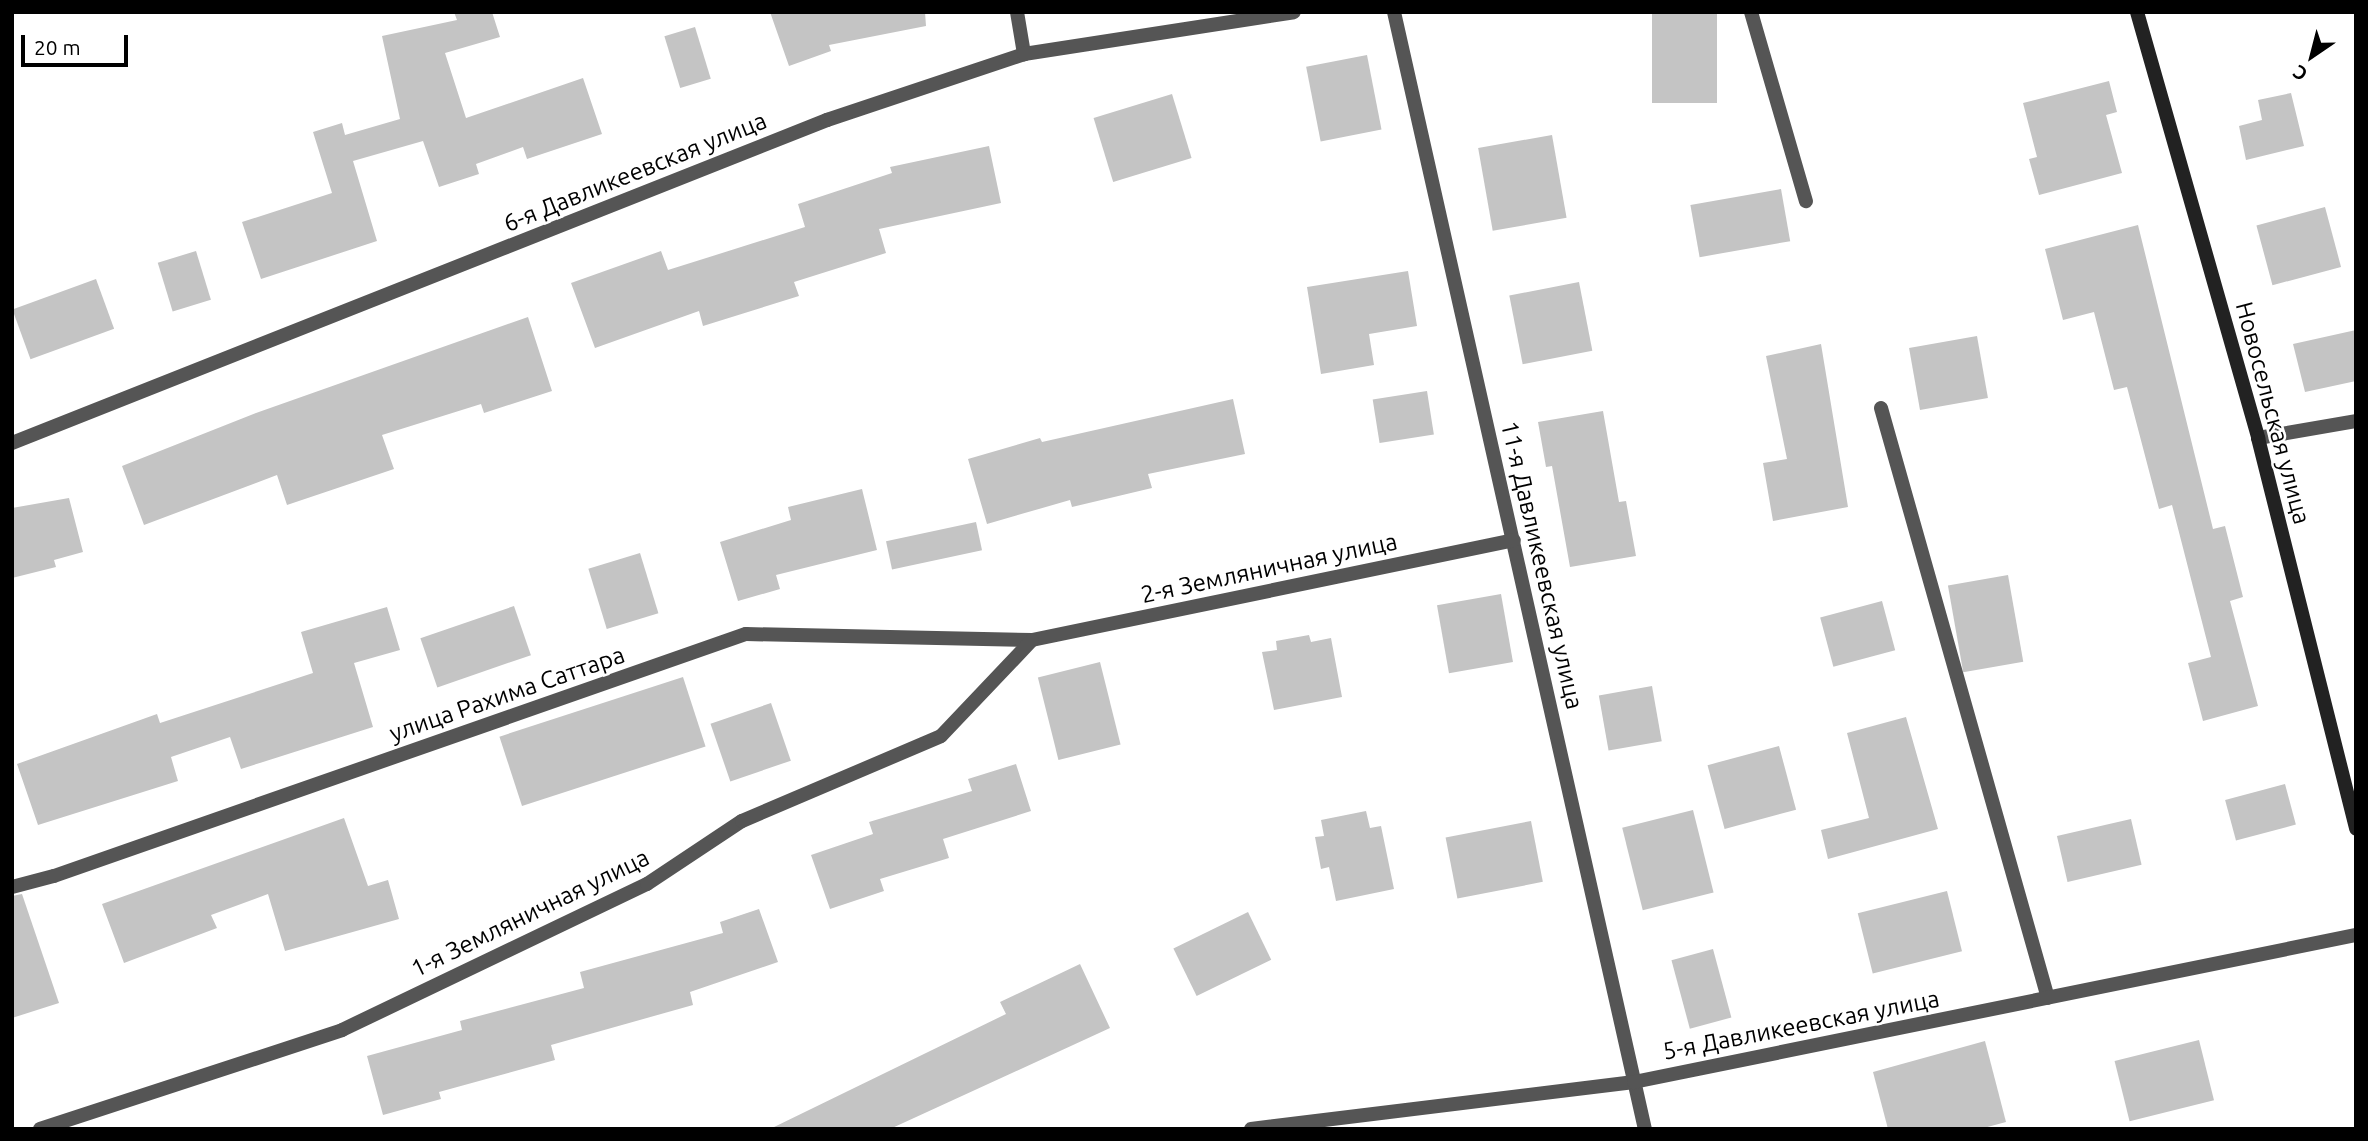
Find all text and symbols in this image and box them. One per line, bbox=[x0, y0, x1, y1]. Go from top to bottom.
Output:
scale bar bbox=[24, 21, 131, 65]
north arrow bbox=[2277, 21, 2347, 91]
text: 20 m bbox=[34, 35, 81, 59]
text: С bbox=[2289, 61, 2311, 86]
street label: 6-я Давликеевская улица bbox=[499, 106, 771, 238]
street label: Новосельская улица bbox=[2229, 299, 2317, 527]
street label: 11-я Давликеевская улица bbox=[1495, 418, 1589, 712]
street label: 2-я Земляничная улица bbox=[1138, 527, 1400, 609]
street label: улица Рахима Саттара bbox=[386, 640, 628, 748]
street label: 1-я Земляничная улица bbox=[406, 843, 654, 983]
street label: 5-я Давликеевская улица bbox=[1660, 984, 1942, 1066]

